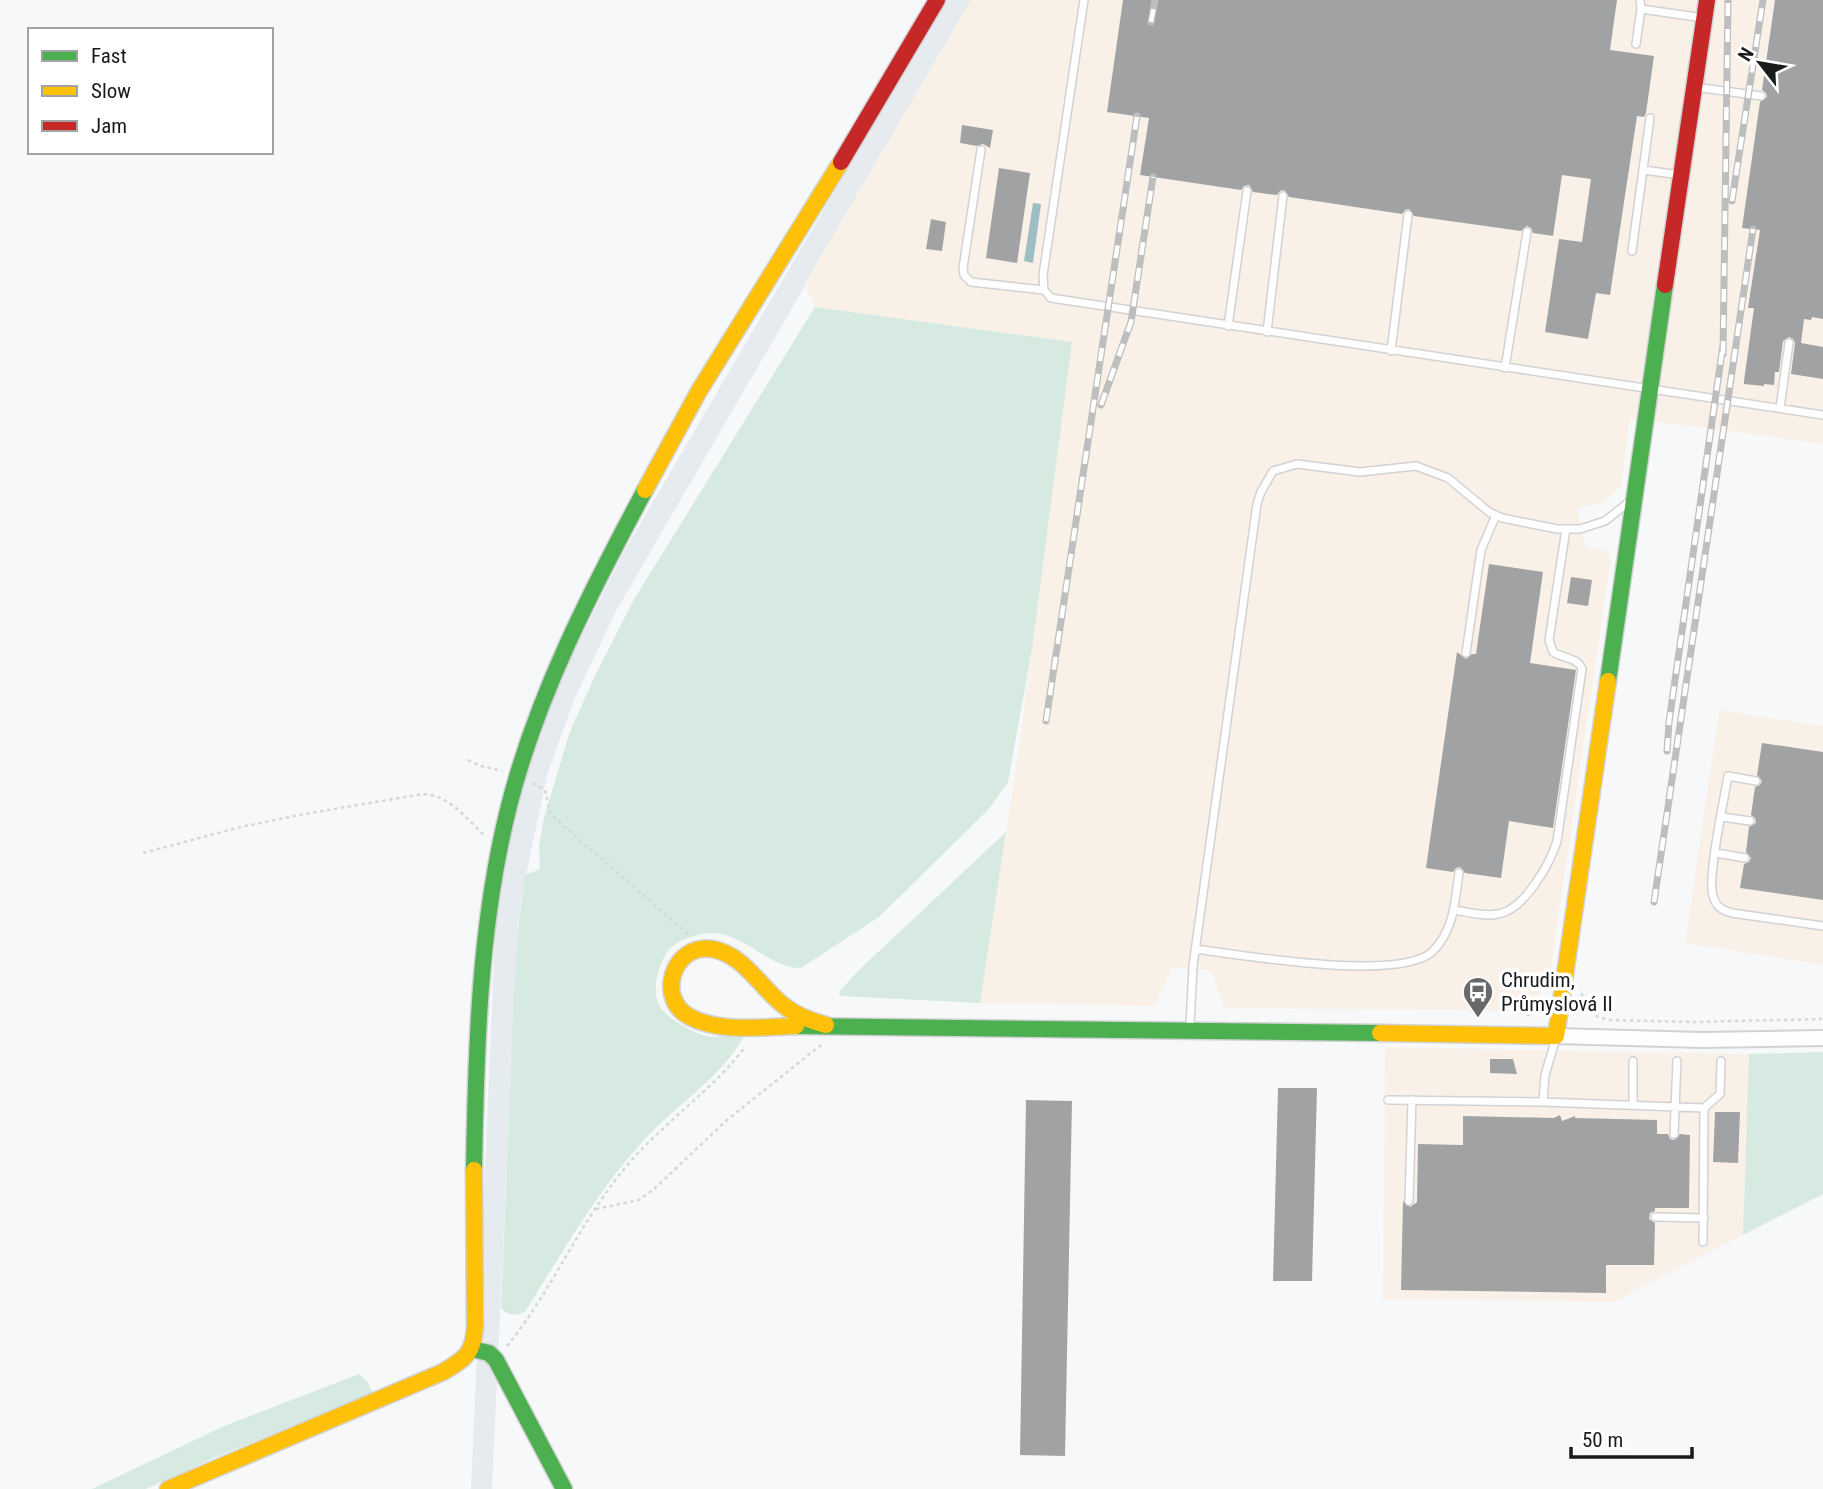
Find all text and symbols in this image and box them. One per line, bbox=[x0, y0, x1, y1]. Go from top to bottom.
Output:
legend bbox=[28, 28, 273, 154]
north arrow bbox=[1725, 28, 1795, 98]
text: Fast bbox=[91, 44, 127, 68]
text: N bbox=[1733, 44, 1759, 65]
text: Slow bbox=[91, 79, 131, 103]
text: Jam bbox=[91, 114, 127, 138]
place label: Chrudim, Průmyslová II bbox=[1501, 968, 1613, 1016]
bus stop icon: Chrudim, Průmyslová II bbox=[1461, 975, 1495, 1019]
scale bar bbox=[1571, 1416, 1692, 1460]
text: 50 m bbox=[1582, 1428, 1623, 1452]

